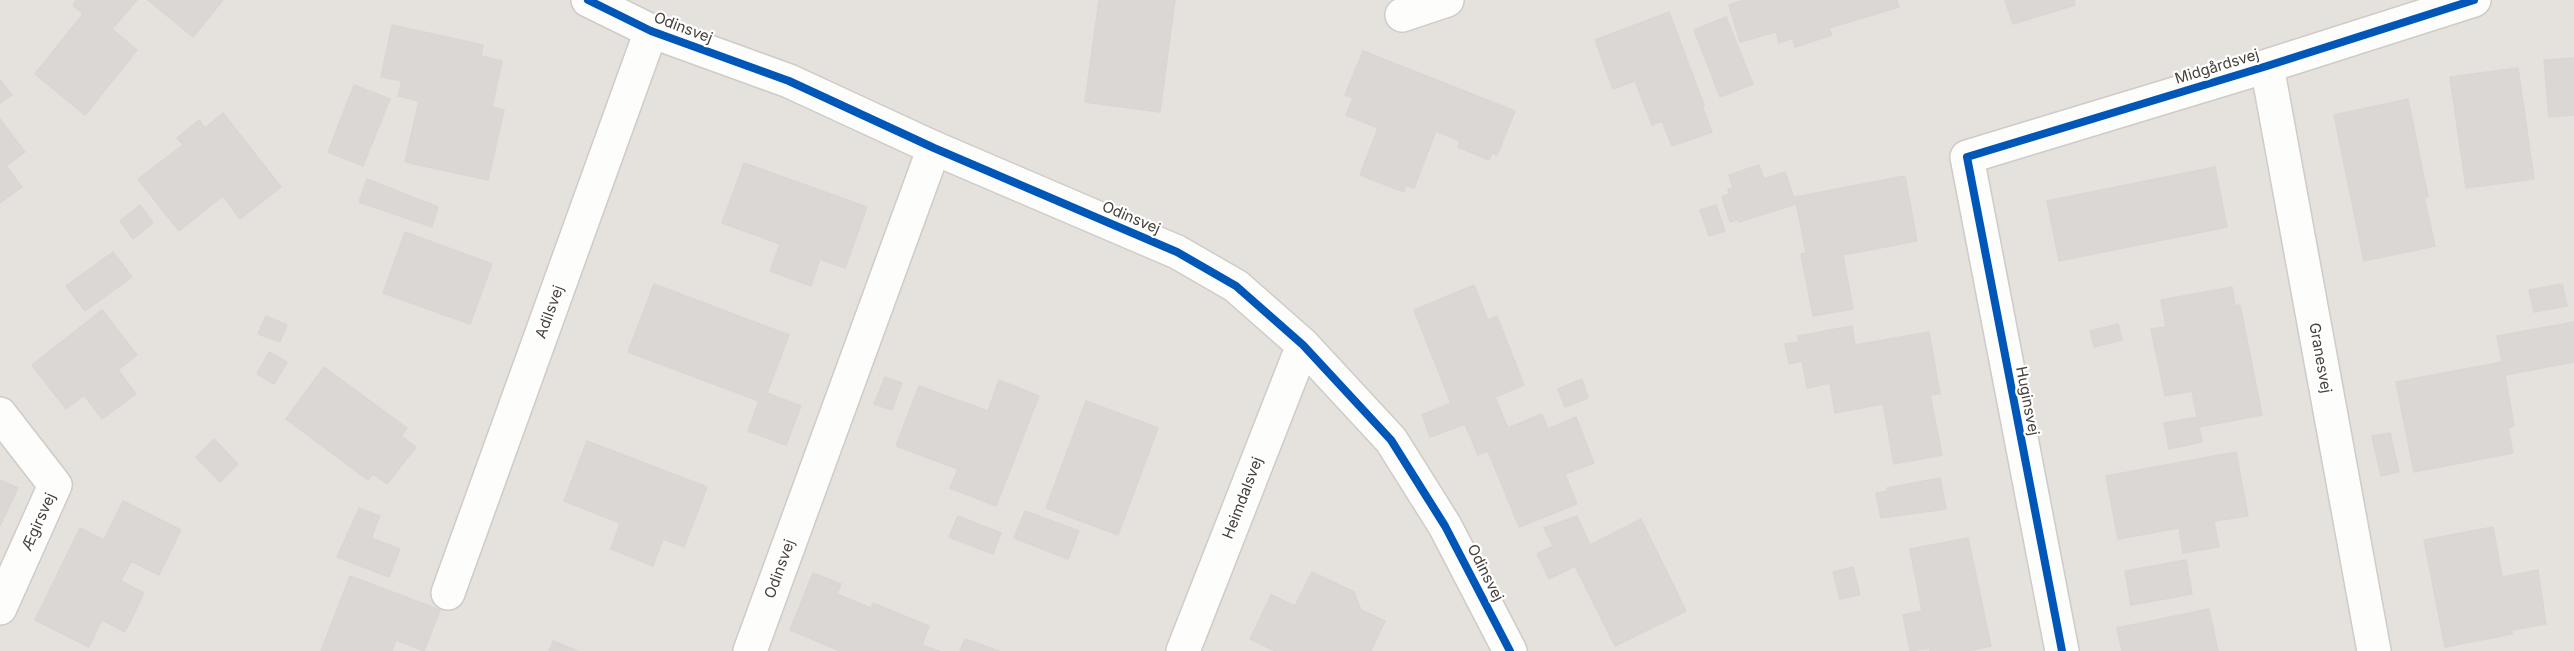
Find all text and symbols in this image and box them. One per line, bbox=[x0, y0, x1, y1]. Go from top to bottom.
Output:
street label: Odinsvej bbox=[651, 9, 715, 47]
street label: Midgårdsvej bbox=[2173, 46, 2261, 88]
street label: Odinsvej bbox=[1099, 198, 1163, 238]
street label: Adilsvej bbox=[532, 283, 568, 341]
street label: Granesvej bbox=[2305, 321, 2335, 395]
street label: Huginsvej bbox=[2011, 365, 2043, 437]
street label: Heimdalsvej bbox=[1219, 454, 1267, 542]
street label: Ægirsvej bbox=[18, 490, 60, 554]
street label: Odinsvej bbox=[761, 537, 799, 601]
street label: Odinsvej bbox=[1463, 541, 1507, 605]

